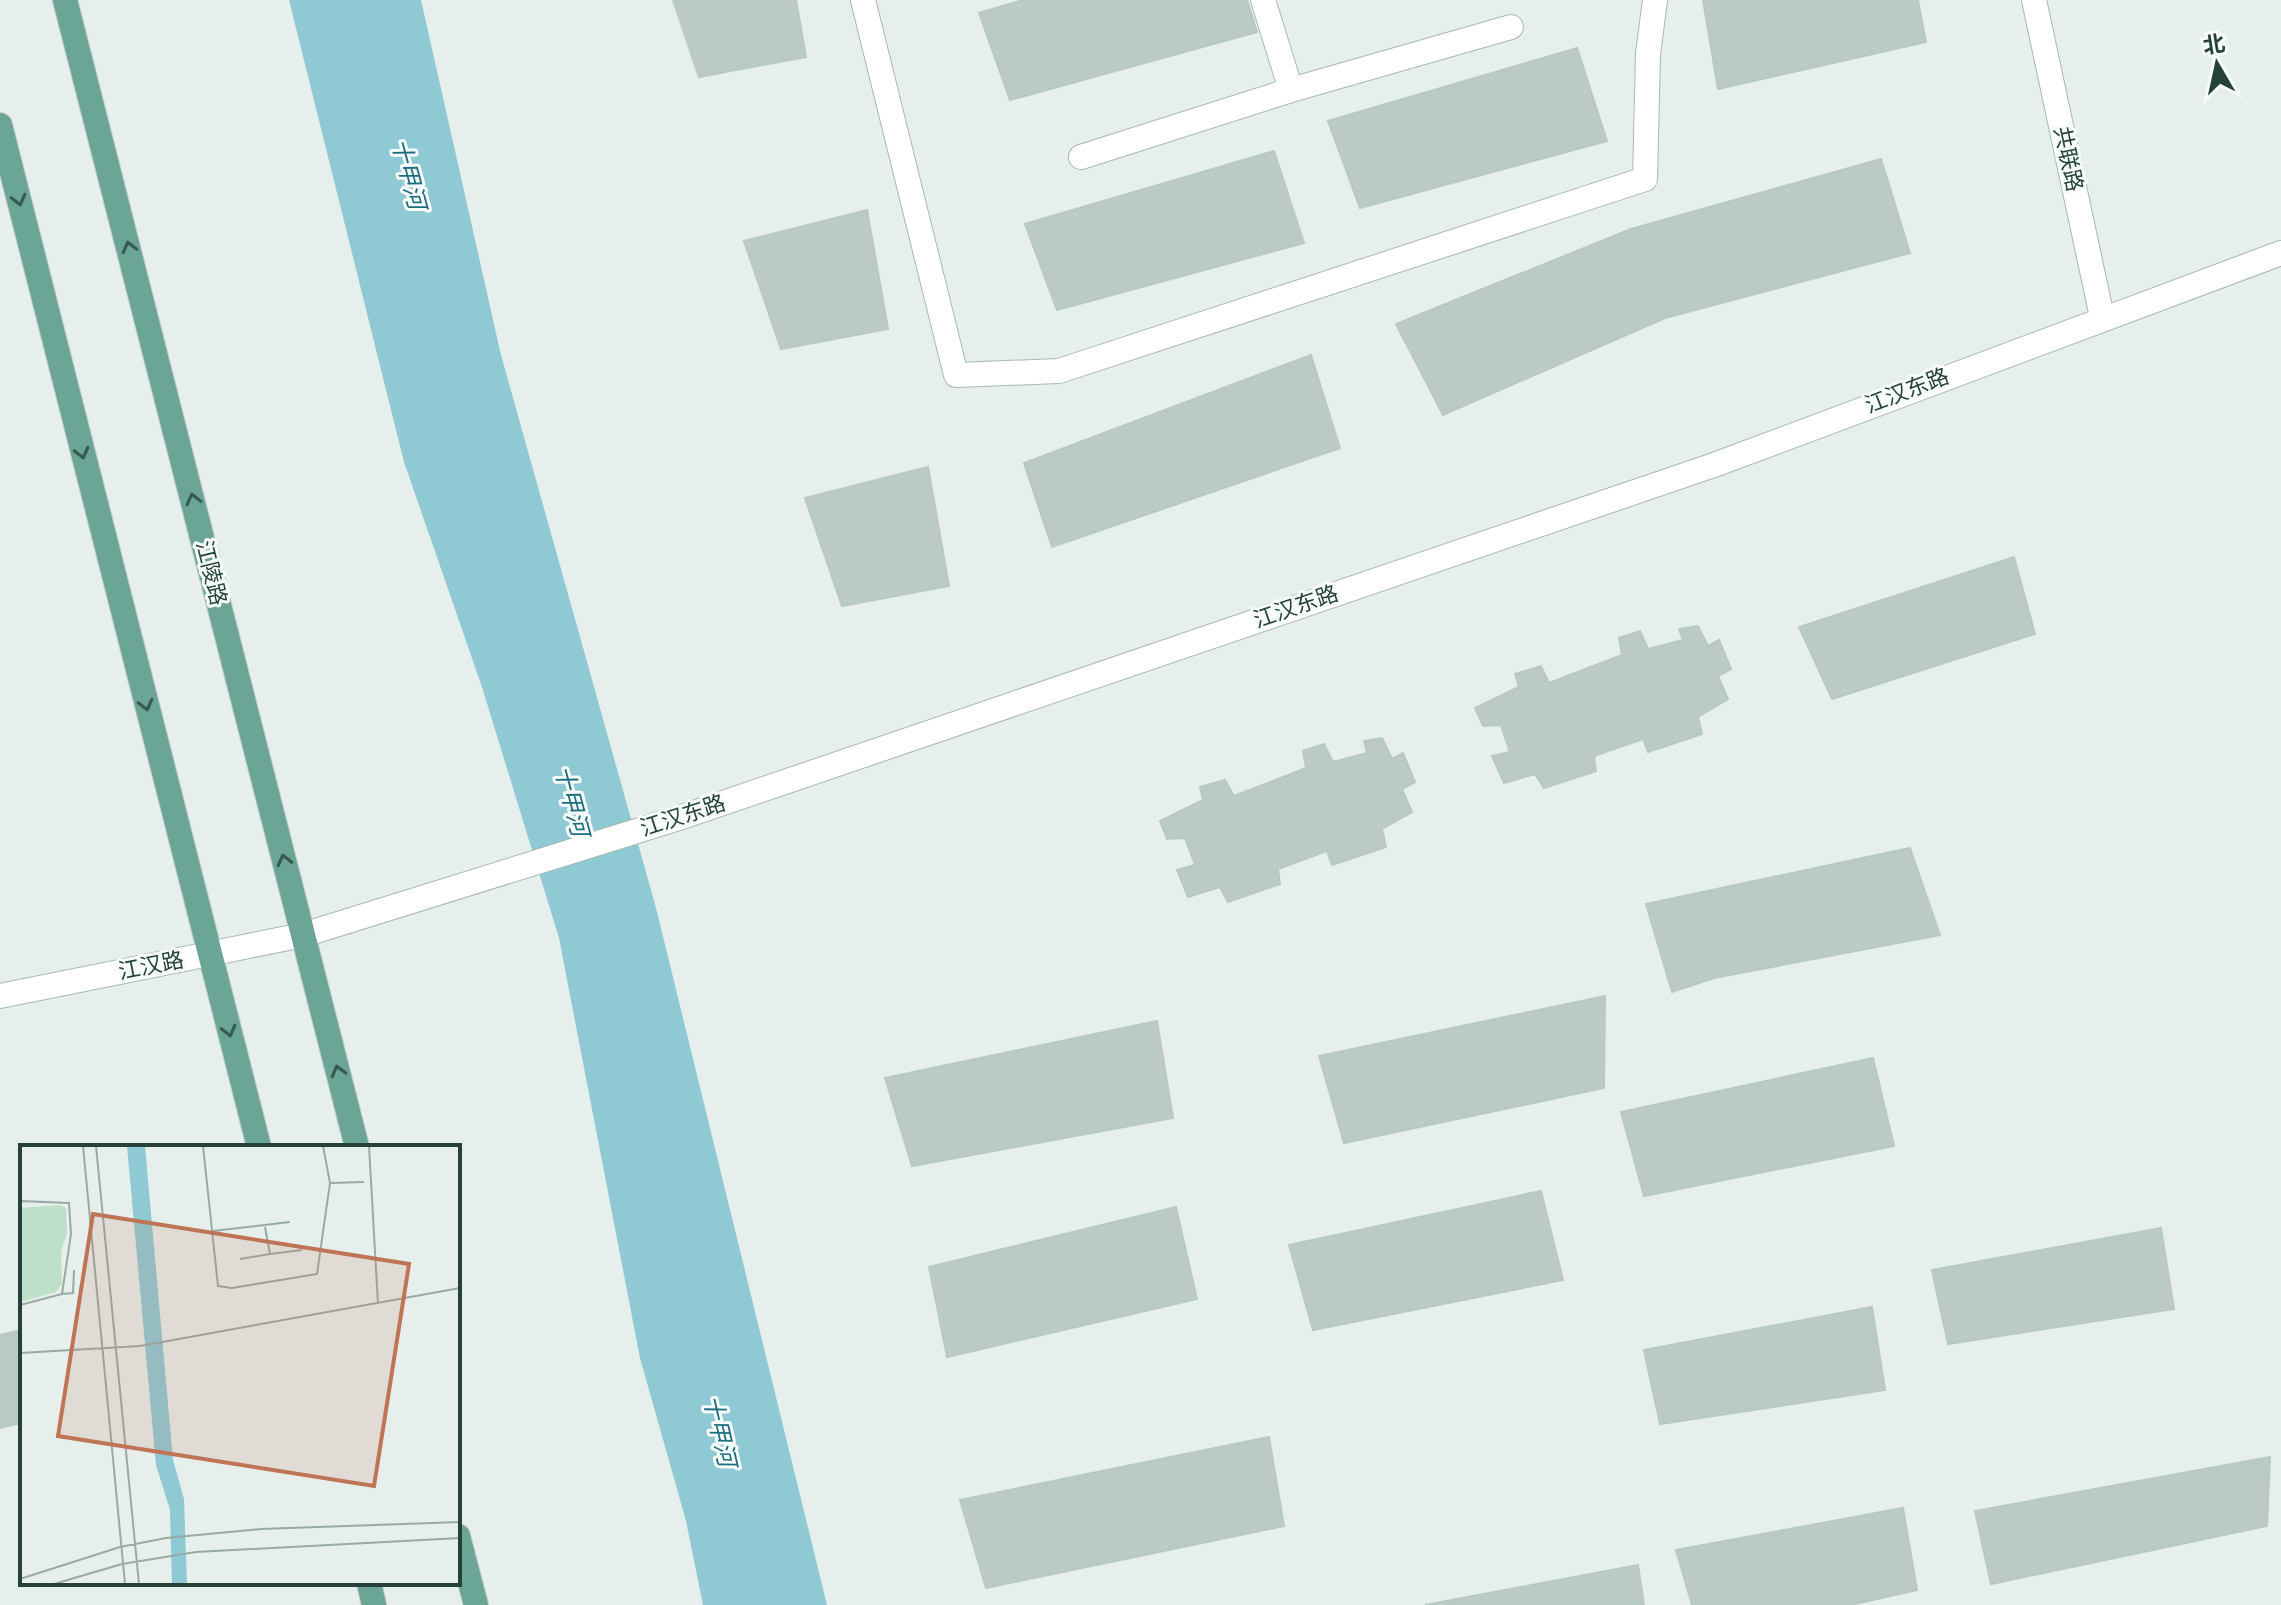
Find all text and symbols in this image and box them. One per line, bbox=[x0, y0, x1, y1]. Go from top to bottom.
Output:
north arrow bbox=[2177, 24, 2257, 104]
text: 北 bbox=[2201, 28, 2227, 63]
street label: 共联路 bbox=[2045, 123, 2091, 195]
water label: 十甲河 bbox=[382, 135, 435, 217]
one-way arrow bbox=[9, 193, 26, 207]
one-way arrow bbox=[121, 241, 138, 255]
street label: 江汉东路 bbox=[1860, 360, 1954, 422]
one-way arrow bbox=[73, 445, 90, 459]
one-way arrow bbox=[185, 493, 202, 507]
street label: 江陵路 bbox=[187, 537, 235, 609]
street label: 江汉东路 bbox=[1249, 578, 1343, 636]
one-way arrow bbox=[137, 697, 154, 711]
water label: 十甲河 bbox=[545, 762, 598, 844]
street label: 江汉东路 bbox=[636, 787, 730, 845]
one-way arrow bbox=[276, 853, 293, 867]
street label: 江汉路 bbox=[116, 944, 186, 988]
one-way arrow bbox=[220, 1023, 237, 1037]
one-way arrow bbox=[330, 1065, 347, 1079]
inset map bbox=[20, 1145, 460, 1585]
water label: 十甲河 bbox=[694, 1392, 745, 1474]

